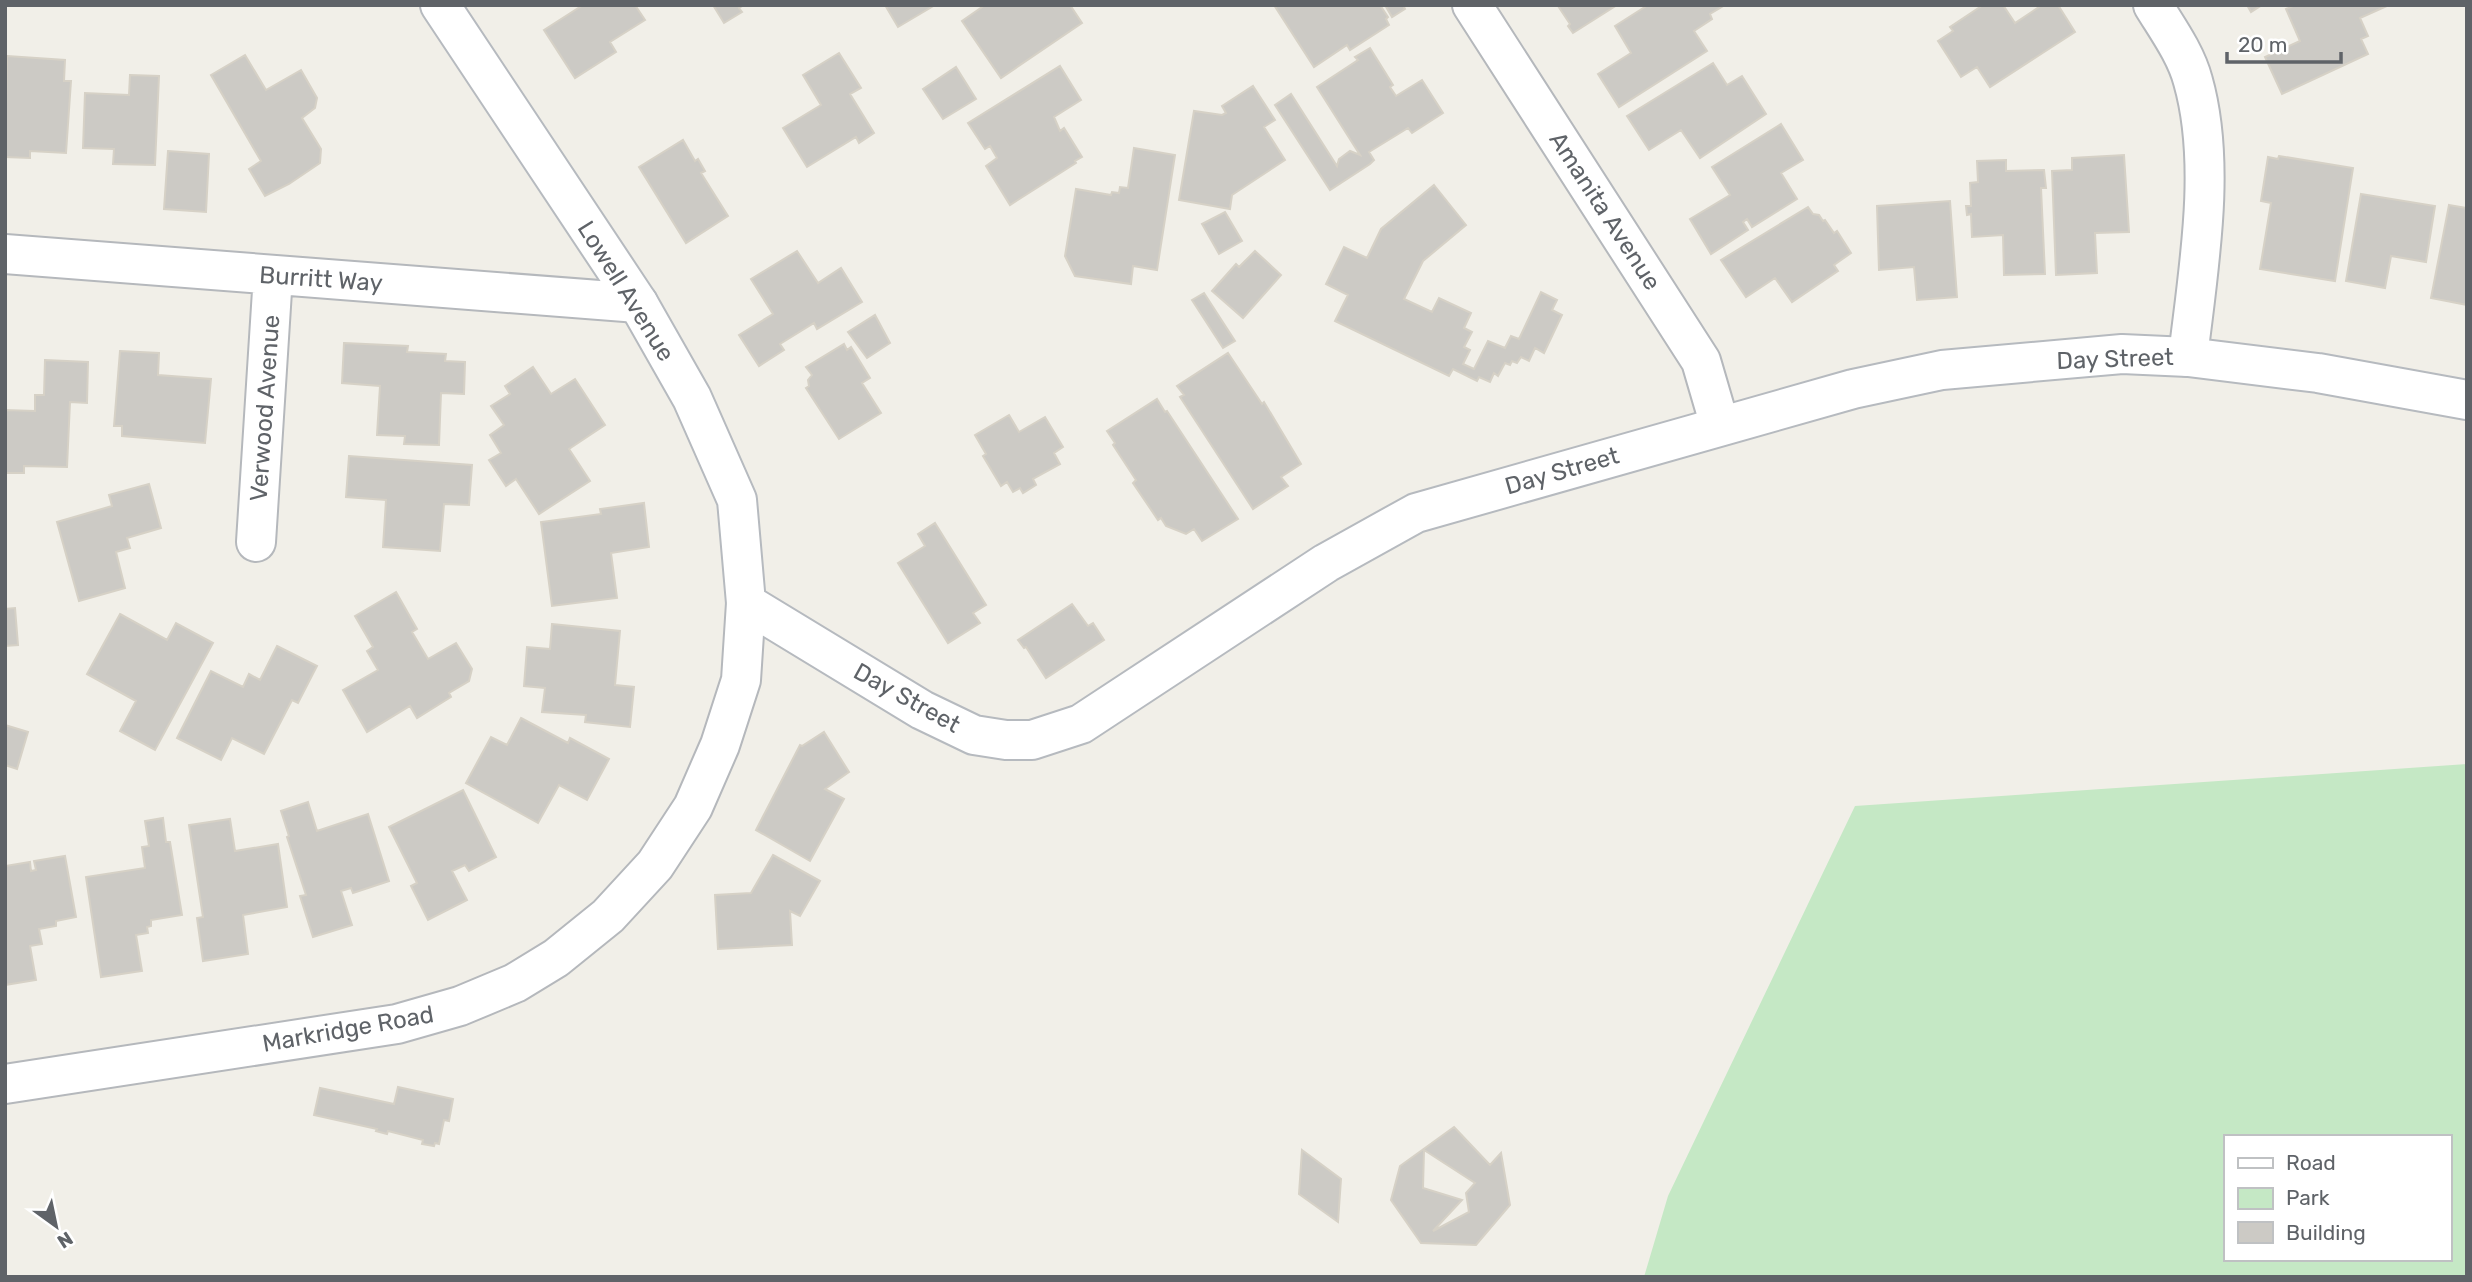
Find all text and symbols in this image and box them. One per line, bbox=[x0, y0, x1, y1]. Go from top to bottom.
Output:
scale bar bbox=[2227, 21, 2341, 65]
text: 20 m bbox=[2238, 32, 2287, 57]
street label: Amanita Avenue bbox=[1543, 127, 1667, 295]
street label: Lowell Avenue bbox=[572, 216, 680, 366]
street label: Burritt Way bbox=[258, 261, 384, 297]
street label: Verwood Avenue bbox=[245, 314, 285, 502]
street label: Day Street bbox=[2056, 343, 2174, 375]
street label: Day Street bbox=[1502, 441, 1622, 501]
street label: Day Street bbox=[849, 657, 965, 739]
street label: Markridge Road bbox=[260, 1000, 436, 1058]
legend bbox=[2224, 1135, 2451, 1261]
text: Road bbox=[2286, 1150, 2336, 1175]
text: Park bbox=[2286, 1185, 2330, 1210]
north arrow bbox=[21, 1191, 91, 1261]
text: Building bbox=[2286, 1220, 2366, 1245]
text: N bbox=[53, 1226, 77, 1253]

